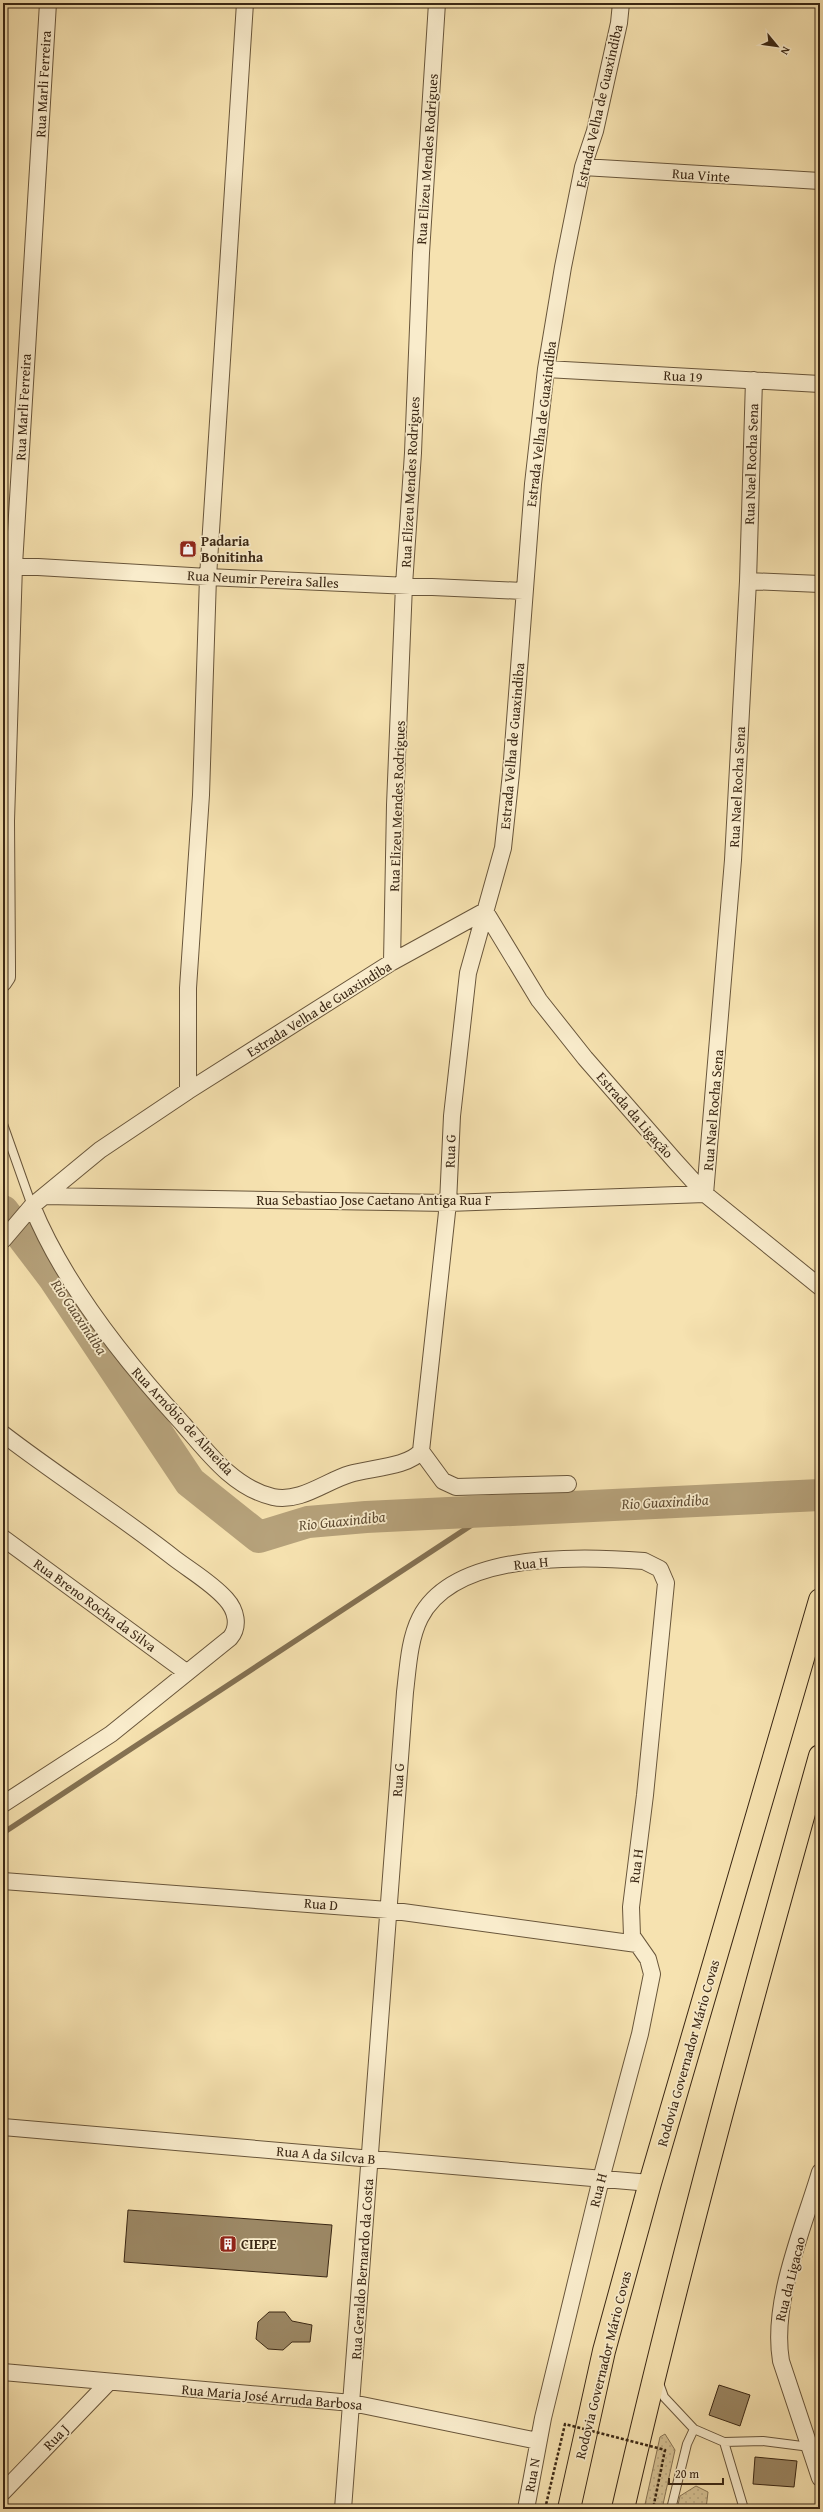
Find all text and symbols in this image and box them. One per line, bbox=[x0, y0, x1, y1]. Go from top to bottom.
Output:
street label: Estrada Velha de Guaxindiba bbox=[570, 22, 628, 190]
north arrow bbox=[757, 26, 797, 66]
street label: Rua Marli Ferreira bbox=[30, 30, 56, 138]
text: N bbox=[777, 44, 795, 59]
street label: Rua Elizeu Mendes Rodrigues bbox=[411, 73, 443, 245]
street label: Rua Vinte bbox=[671, 163, 731, 187]
street label: Estrada Velha de Guaxindiba bbox=[521, 339, 561, 508]
street label: Rua Marli Ferreira bbox=[10, 353, 36, 461]
street label: Rua 19 bbox=[663, 365, 703, 387]
street label: Rua Elizeu Mendes Rodrigues bbox=[396, 396, 424, 568]
street label: Rua Nael Rocha Sena bbox=[739, 403, 763, 525]
place label: Padaria Bonitinha bbox=[201, 531, 264, 567]
shop icon: Padaria Bonitinha bbox=[178, 539, 198, 559]
street label: Rua Neumir Pereira Salles bbox=[187, 565, 339, 593]
street label: Estrada Velha de Guaxindiba bbox=[495, 661, 529, 830]
street label: Rua Elizeu Mendes Rodrigues bbox=[384, 720, 410, 892]
street label: Rua Nael Rocha Sena bbox=[724, 726, 750, 848]
street label: Estrada Velha de Guaxindiba bbox=[243, 956, 395, 1062]
street label: Rua Nael Rocha Sena bbox=[698, 1048, 728, 1171]
street label: Estrada da Ligação bbox=[592, 1068, 678, 1162]
street label: Rua G bbox=[439, 1134, 461, 1168]
street label: Rua Sebastiao Jose Caetano Antiga Rua F bbox=[256, 1190, 492, 1210]
water label: Rio Guaxindiba bbox=[46, 1274, 113, 1359]
street label: Rua Arnóbio de Almeida bbox=[127, 1362, 239, 1480]
water label: Rio Guaxindiba bbox=[620, 1489, 709, 1514]
water label: Rio Guaxindiba bbox=[297, 1505, 386, 1536]
street label: Rua H bbox=[513, 1551, 549, 1575]
street label: Rua Breno Rocha da Silva bbox=[29, 1554, 161, 1657]
street label: Rua G bbox=[387, 1763, 409, 1797]
street label: Rua H bbox=[624, 1848, 648, 1884]
street label: Rua D bbox=[303, 1893, 339, 1915]
street label: Rodovia Governador Mário Covas bbox=[652, 1957, 724, 2149]
street label: Rua A da Silcva B bbox=[276, 2141, 376, 2169]
street label: Rua H bbox=[584, 2171, 612, 2209]
street label: Rua Geraldo Bernardo da Costa bbox=[346, 2178, 378, 2360]
building icon: CIEPE bbox=[218, 2234, 238, 2254]
place label: CIEPE bbox=[241, 2234, 277, 2254]
street label: Rua da Ligacao bbox=[770, 2234, 810, 2324]
street label: Rodovia Governador Mário Covas bbox=[570, 2269, 636, 2461]
street label: Rua Maria José Arruda Barbosa bbox=[181, 2379, 364, 2415]
street label: Rua J bbox=[38, 2419, 74, 2455]
street label: Rua N bbox=[519, 2456, 545, 2494]
scale bar bbox=[669, 2460, 723, 2486]
text: 20 m bbox=[675, 2465, 699, 2482]

